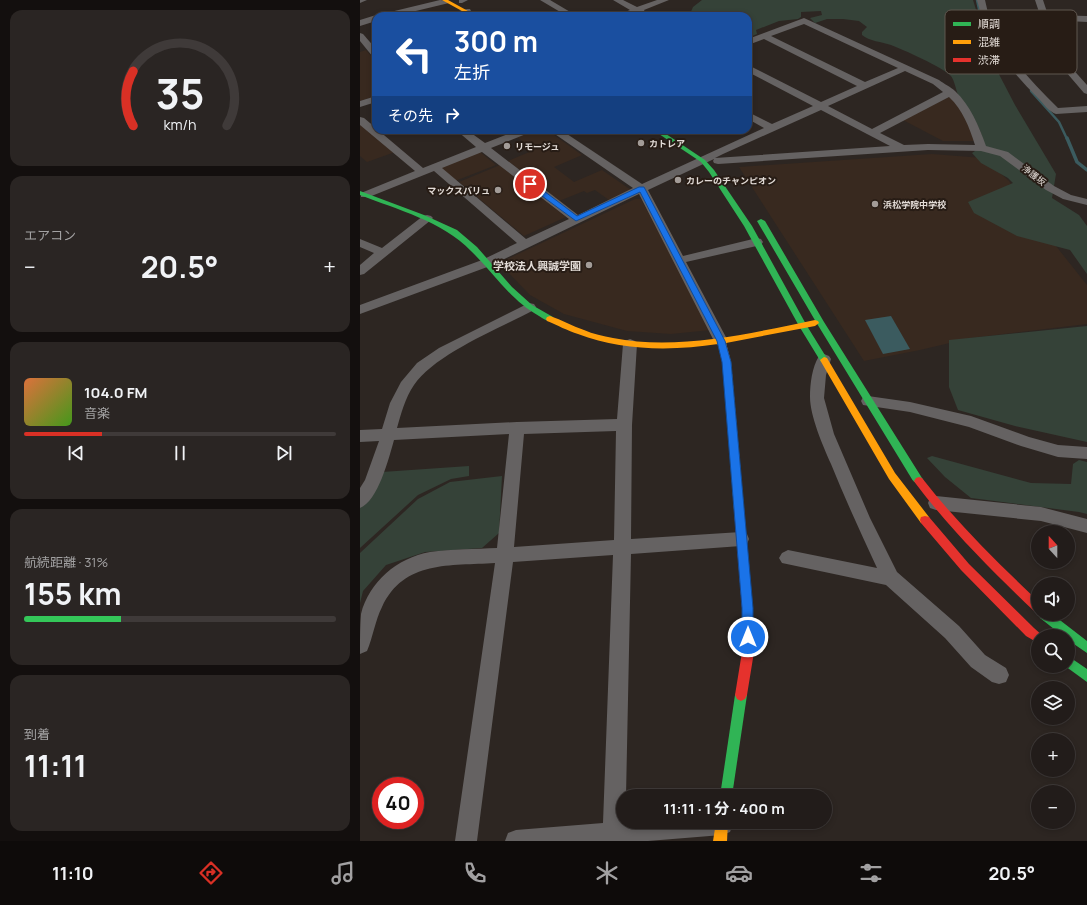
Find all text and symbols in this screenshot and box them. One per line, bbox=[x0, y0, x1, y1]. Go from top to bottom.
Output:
legend bbox=[945, 10, 1077, 74]
text: 順調 bbox=[978, 16, 1000, 31]
text: 300 m bbox=[454, 22, 538, 60]
icon: left bbox=[388, 28, 440, 80]
text: 混雑 bbox=[978, 34, 1000, 49]
text: 渋滞 bbox=[978, 52, 1000, 67]
text: 左折 bbox=[454, 60, 490, 84]
text: 35 bbox=[156, 65, 204, 121]
icon: right bbox=[441, 104, 463, 126]
text: その先 bbox=[388, 105, 433, 126]
text: km/h bbox=[163, 115, 197, 134]
place label: カトレア bbox=[649, 137, 685, 150]
marker: カトレア bbox=[636, 138, 646, 148]
place label: リモージュ bbox=[515, 140, 559, 153]
marker: リモージュ bbox=[502, 141, 512, 151]
street label: 浄護坂 bbox=[1019, 162, 1049, 188]
pin bbox=[513, 167, 547, 201]
icon: arrive bbox=[519, 173, 541, 195]
place label: カレーのチャンピオン bbox=[686, 174, 776, 187]
marker: カレーのチャンピオン bbox=[673, 175, 683, 185]
place label: マックスバリュ bbox=[427, 184, 490, 197]
marker: マックスバリュ bbox=[493, 185, 503, 195]
place label: 浜松学院中学校 bbox=[883, 198, 947, 211]
marker: 浜松学院中学校 bbox=[870, 199, 880, 209]
text: エアコン bbox=[24, 226, 76, 244]
text: 20.5° bbox=[141, 246, 219, 287]
text: − bbox=[24, 252, 36, 282]
text: + bbox=[323, 252, 336, 282]
place label: 学校法人興誠学園 bbox=[493, 258, 581, 273]
marker: 学校法人興誠学園 bbox=[584, 260, 594, 270]
text: 104.0 FM bbox=[84, 382, 147, 403]
text: 音楽 bbox=[84, 404, 110, 422]
icon: previous bbox=[65, 442, 87, 464]
icon: pause bbox=[169, 442, 191, 464]
icon: next bbox=[273, 442, 295, 464]
north arrow bbox=[1031, 525, 1075, 569]
map controls bbox=[1031, 525, 1075, 829]
text: 航続距離 · 31% bbox=[24, 553, 108, 571]
text: 155 km bbox=[24, 573, 121, 614]
button: sound bbox=[1031, 577, 1075, 621]
position arrow bbox=[727, 616, 769, 658]
button: search bbox=[1031, 629, 1075, 673]
button: layers bbox=[1031, 681, 1075, 725]
text: 到着 bbox=[24, 725, 50, 743]
button: + bbox=[1031, 733, 1075, 777]
text: 11:11 bbox=[24, 745, 87, 786]
speed limit sign: 40 bbox=[372, 777, 424, 829]
button: − bbox=[1031, 785, 1075, 829]
text: 11:11 · 1 分 · 400 m bbox=[663, 798, 785, 819]
icon: directions bbox=[197, 859, 225, 887]
icon: music bbox=[329, 859, 357, 887]
icon: phone bbox=[461, 859, 489, 887]
icon: climate bbox=[593, 859, 621, 887]
icon: car bbox=[725, 859, 753, 887]
icon: filters bbox=[857, 859, 885, 887]
text: 11:10 bbox=[52, 861, 94, 885]
text: 20.5° bbox=[988, 861, 1035, 885]

